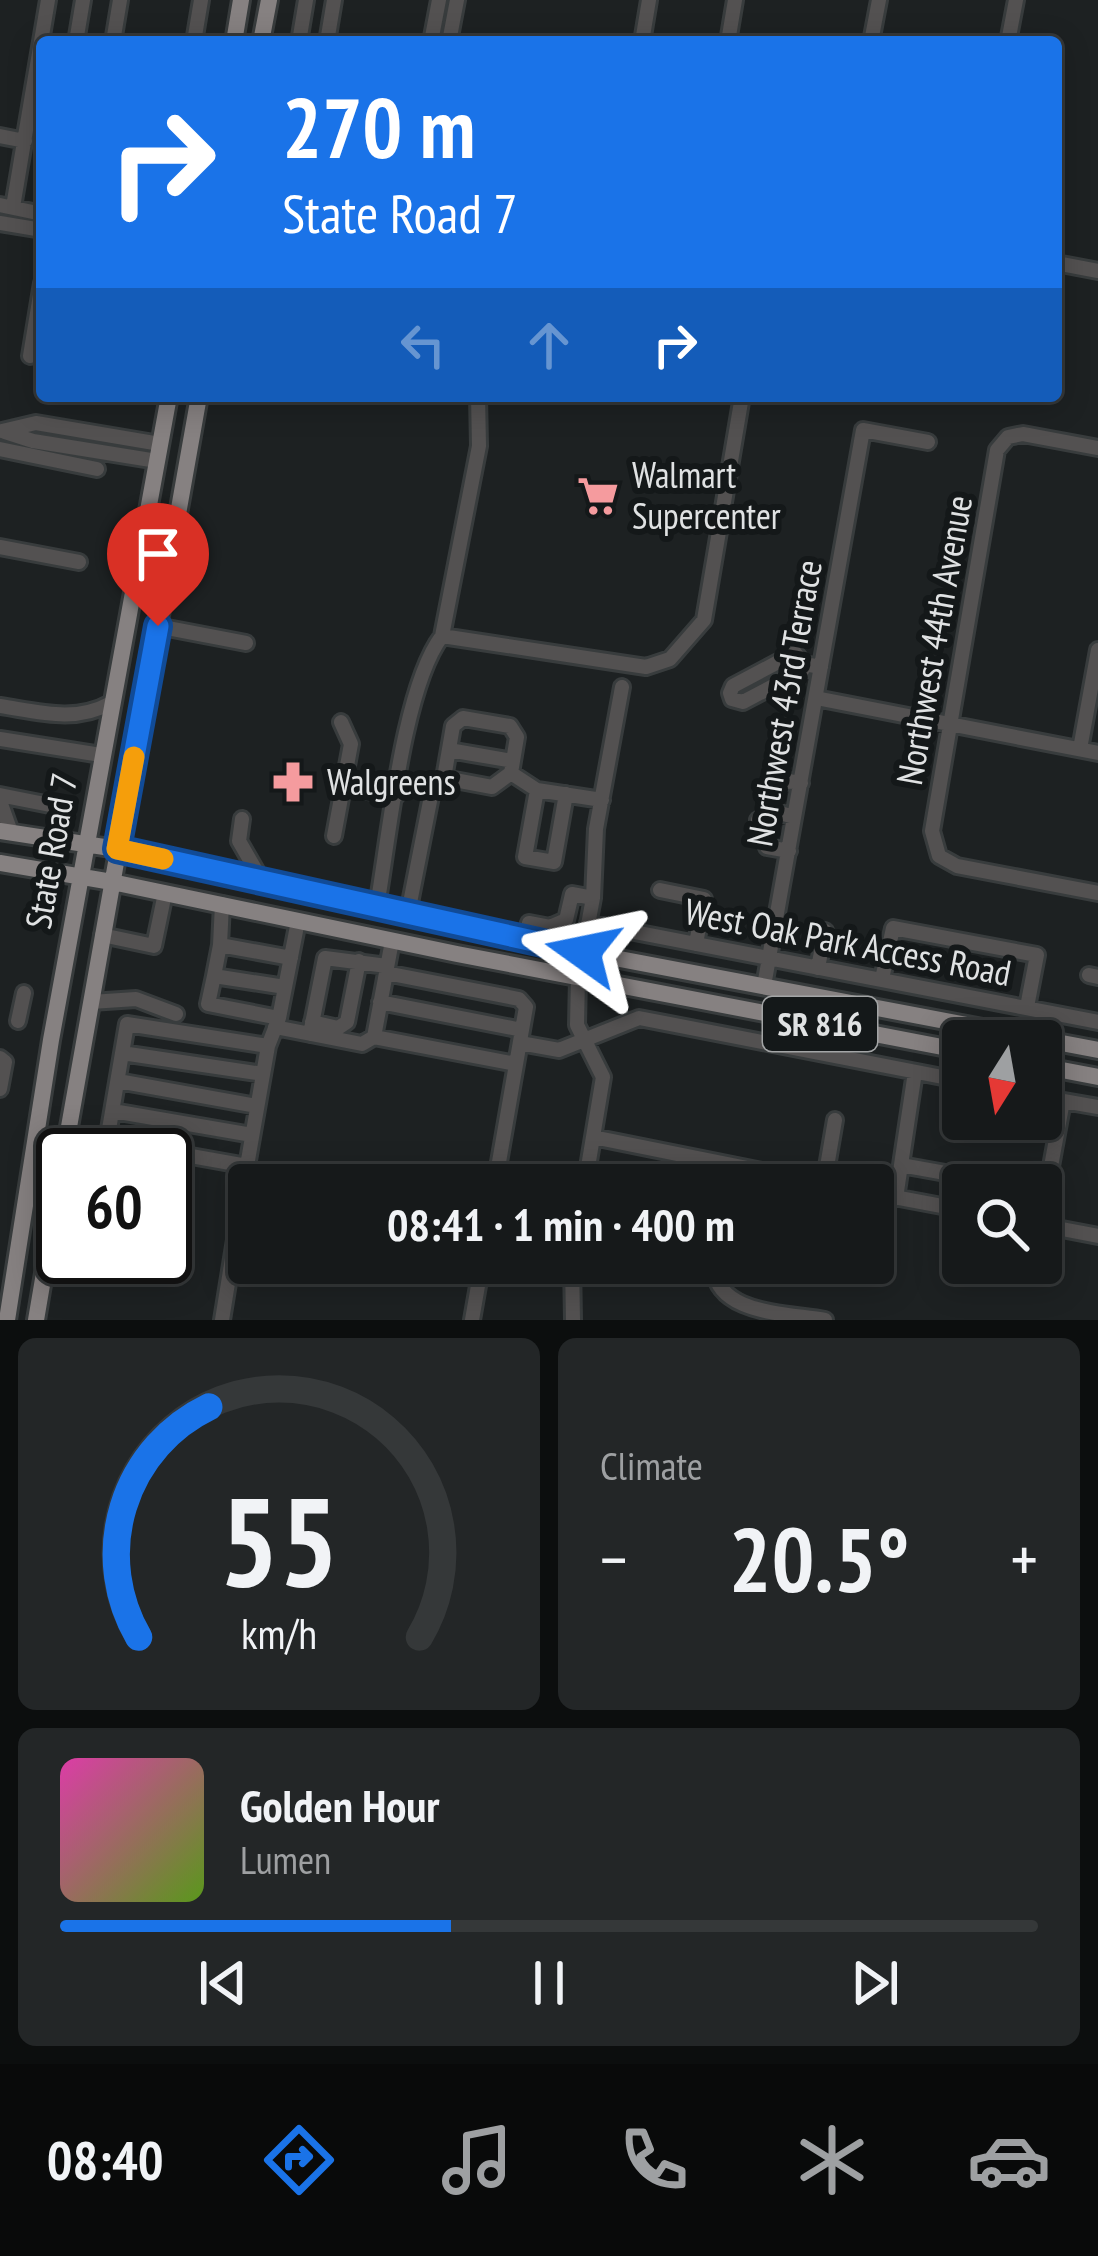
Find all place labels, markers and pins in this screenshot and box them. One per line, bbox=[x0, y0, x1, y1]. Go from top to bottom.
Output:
place label: Walmart Supercenter bbox=[632, 451, 781, 539]
supermarket icon: Walmart Supercenter bbox=[575, 473, 621, 519]
pin bbox=[107, 503, 209, 626]
place label: Walgreens bbox=[327, 758, 456, 805]
pharmacy icon: Walgreens bbox=[270, 759, 316, 805]

